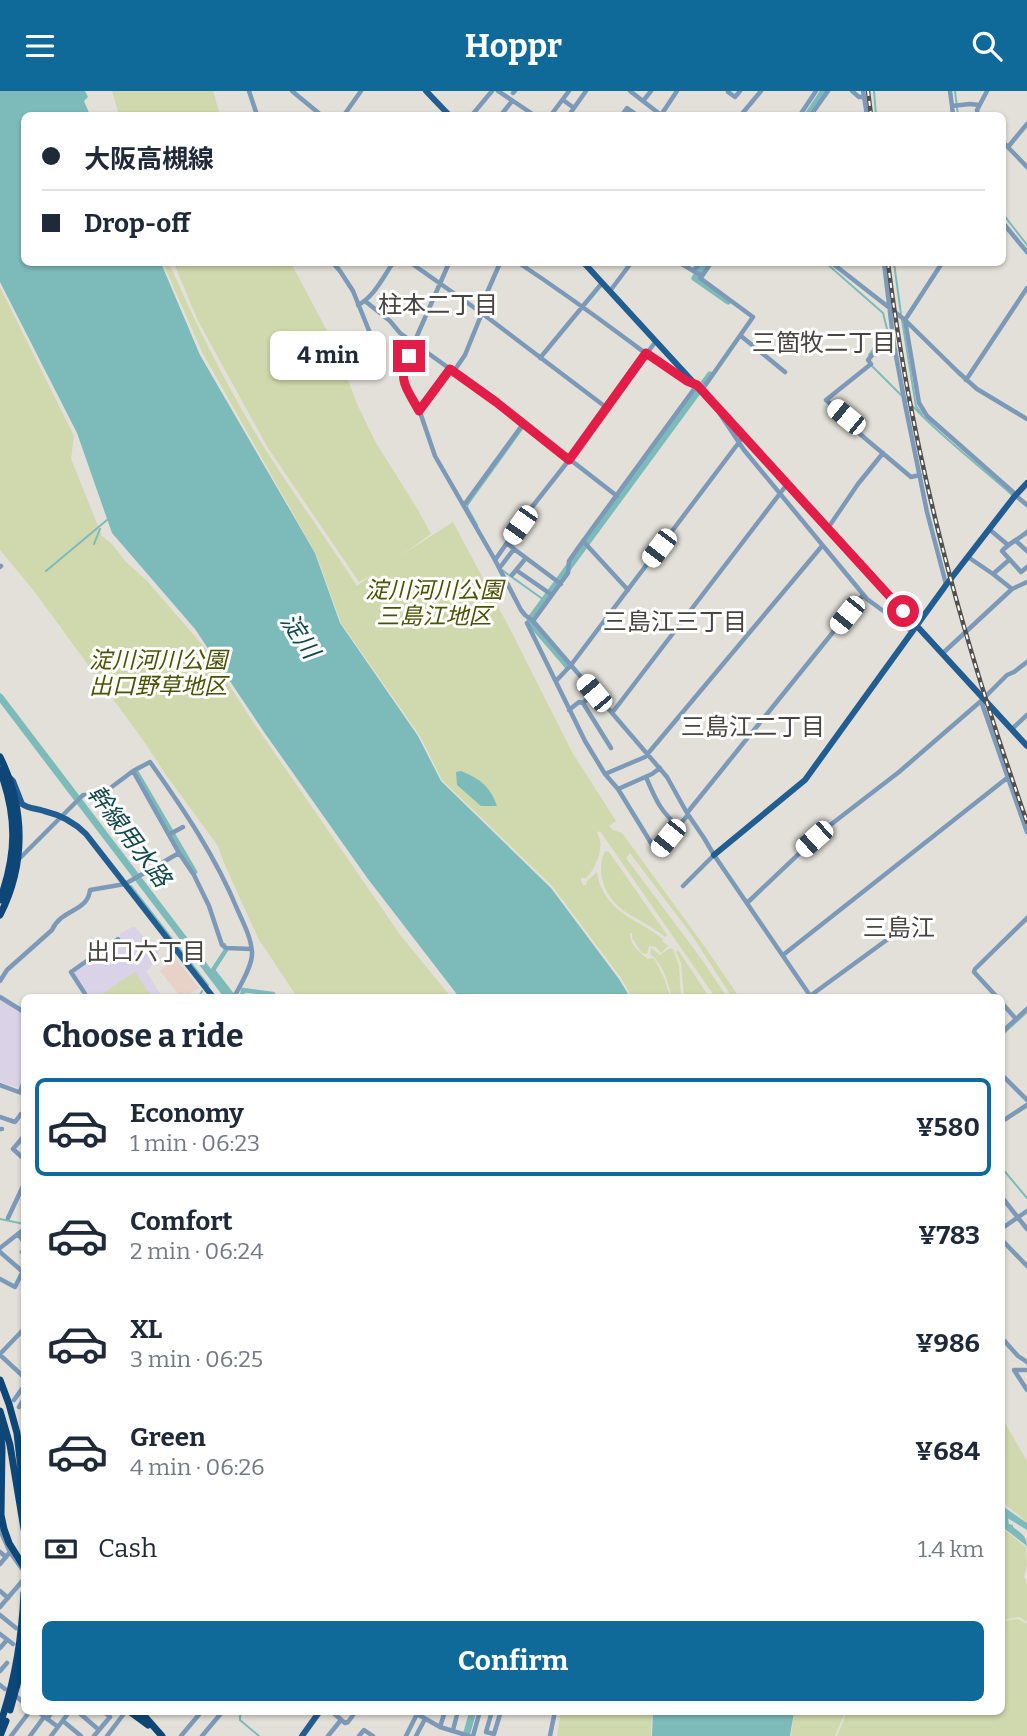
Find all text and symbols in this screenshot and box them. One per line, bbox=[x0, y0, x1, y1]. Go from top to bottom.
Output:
icon: menu bbox=[21, 27, 59, 65]
text: Hoppr bbox=[465, 27, 562, 65]
icon: search bbox=[968, 27, 1006, 65]
text: 大阪高槻線 bbox=[84, 144, 214, 175]
text: Drop-off bbox=[84, 208, 190, 239]
district label: 柱本二丁目 bbox=[378, 291, 498, 319]
district label: 三箇牧二丁目 bbox=[752, 329, 896, 357]
callout: 4 min bbox=[269, 331, 384, 381]
route end bbox=[393, 340, 425, 372]
text: 4 min bbox=[297, 341, 359, 369]
car bbox=[824, 396, 869, 438]
car bbox=[500, 502, 541, 548]
car bbox=[638, 525, 681, 571]
park label: 淀川河川公園 三島江地区 bbox=[365, 576, 506, 630]
car bbox=[826, 592, 869, 638]
route start bbox=[887, 595, 919, 627]
water label: 淀川 bbox=[275, 608, 327, 666]
district label: 三島江三丁目 bbox=[603, 608, 747, 636]
park label: 淀川河川公園 出口野草地区 bbox=[89, 646, 230, 700]
car bbox=[573, 670, 616, 716]
district label: 三島江二丁目 bbox=[681, 713, 825, 741]
water label: 幹線用水路 bbox=[82, 780, 177, 894]
car bbox=[647, 815, 690, 861]
car bbox=[792, 817, 837, 861]
district label: 三島江 bbox=[863, 914, 935, 942]
district label: 出口六丁目 bbox=[86, 938, 206, 966]
text: Choose a ride bbox=[42, 1017, 243, 1055]
icon: car bbox=[46, 1096, 109, 1159]
text: Economy bbox=[130, 1098, 244, 1129]
text: ¥580 bbox=[916, 1112, 980, 1143]
text: 1 min · 06:23 bbox=[130, 1129, 260, 1157]
icon: car bbox=[46, 1204, 109, 1267]
text: Comfort bbox=[130, 1206, 233, 1237]
text: ¥783 bbox=[918, 1220, 980, 1251]
text: 2 min · 06:24 bbox=[130, 1237, 264, 1265]
icon: car bbox=[46, 1312, 109, 1375]
text: XL bbox=[130, 1314, 162, 1345]
text: ¥986 bbox=[916, 1328, 980, 1359]
text: 3 min · 06:25 bbox=[130, 1345, 263, 1373]
icon: car bbox=[46, 1420, 109, 1483]
text: Green bbox=[130, 1422, 206, 1453]
text: ¥684 bbox=[915, 1436, 980, 1467]
text: 4 min · 06:26 bbox=[130, 1453, 265, 1481]
icon: cash bbox=[42, 1530, 80, 1568]
text: Cash bbox=[98, 1533, 157, 1564]
text: 1.4 km bbox=[918, 1535, 984, 1563]
button: Confirm bbox=[42, 1621, 984, 1701]

